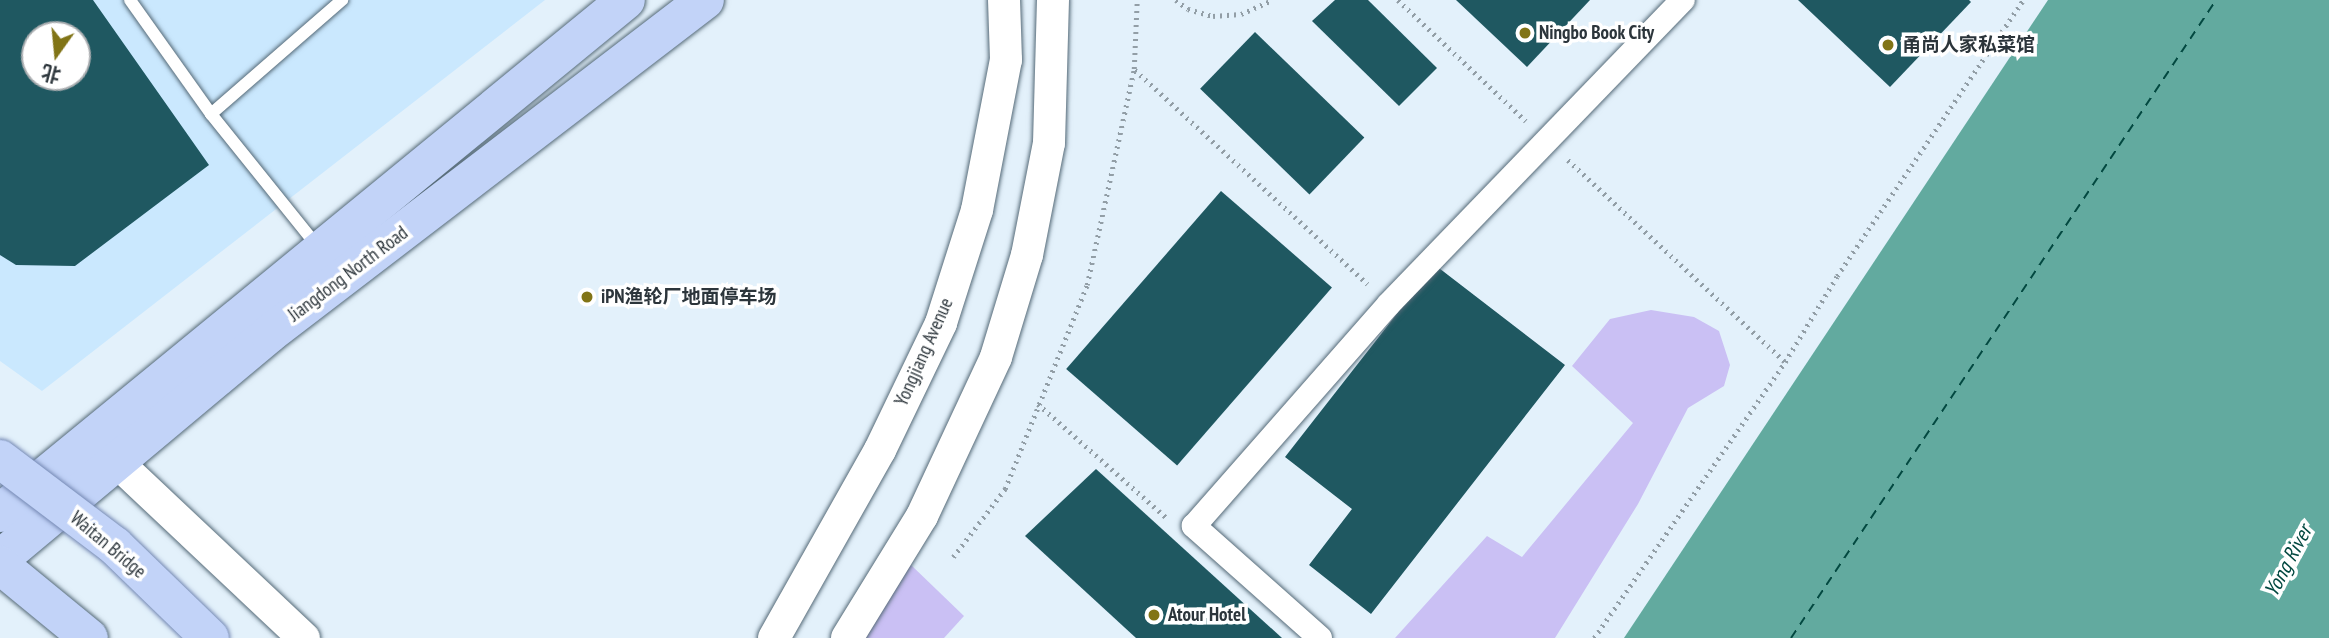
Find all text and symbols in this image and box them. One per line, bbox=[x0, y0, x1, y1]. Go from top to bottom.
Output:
north arrow bbox=[21, 21, 91, 91]
place label: Ningbo Book City bbox=[1539, 22, 1655, 44]
marker: Ningbo Book City bbox=[1517, 25, 1533, 41]
place label: 甬尚人家私菜馆 bbox=[1902, 34, 2035, 56]
marker: 甬尚人家私菜馆 bbox=[1880, 37, 1896, 53]
text: 北 bbox=[39, 60, 63, 88]
street label: Jiangdong North Road bbox=[284, 222, 412, 326]
place label: iPN渔轮厂地面停车场 bbox=[601, 286, 777, 308]
marker: iPN渔轮厂地面停车场 bbox=[579, 289, 595, 305]
street label: Yongjiang Avenue bbox=[890, 294, 958, 410]
street label: Waitan Bridge bbox=[66, 507, 150, 583]
water label: Yong River bbox=[2259, 521, 2317, 601]
place label: Atour Hotel bbox=[1168, 604, 1246, 626]
marker: Atour Hotel bbox=[1146, 607, 1162, 623]

